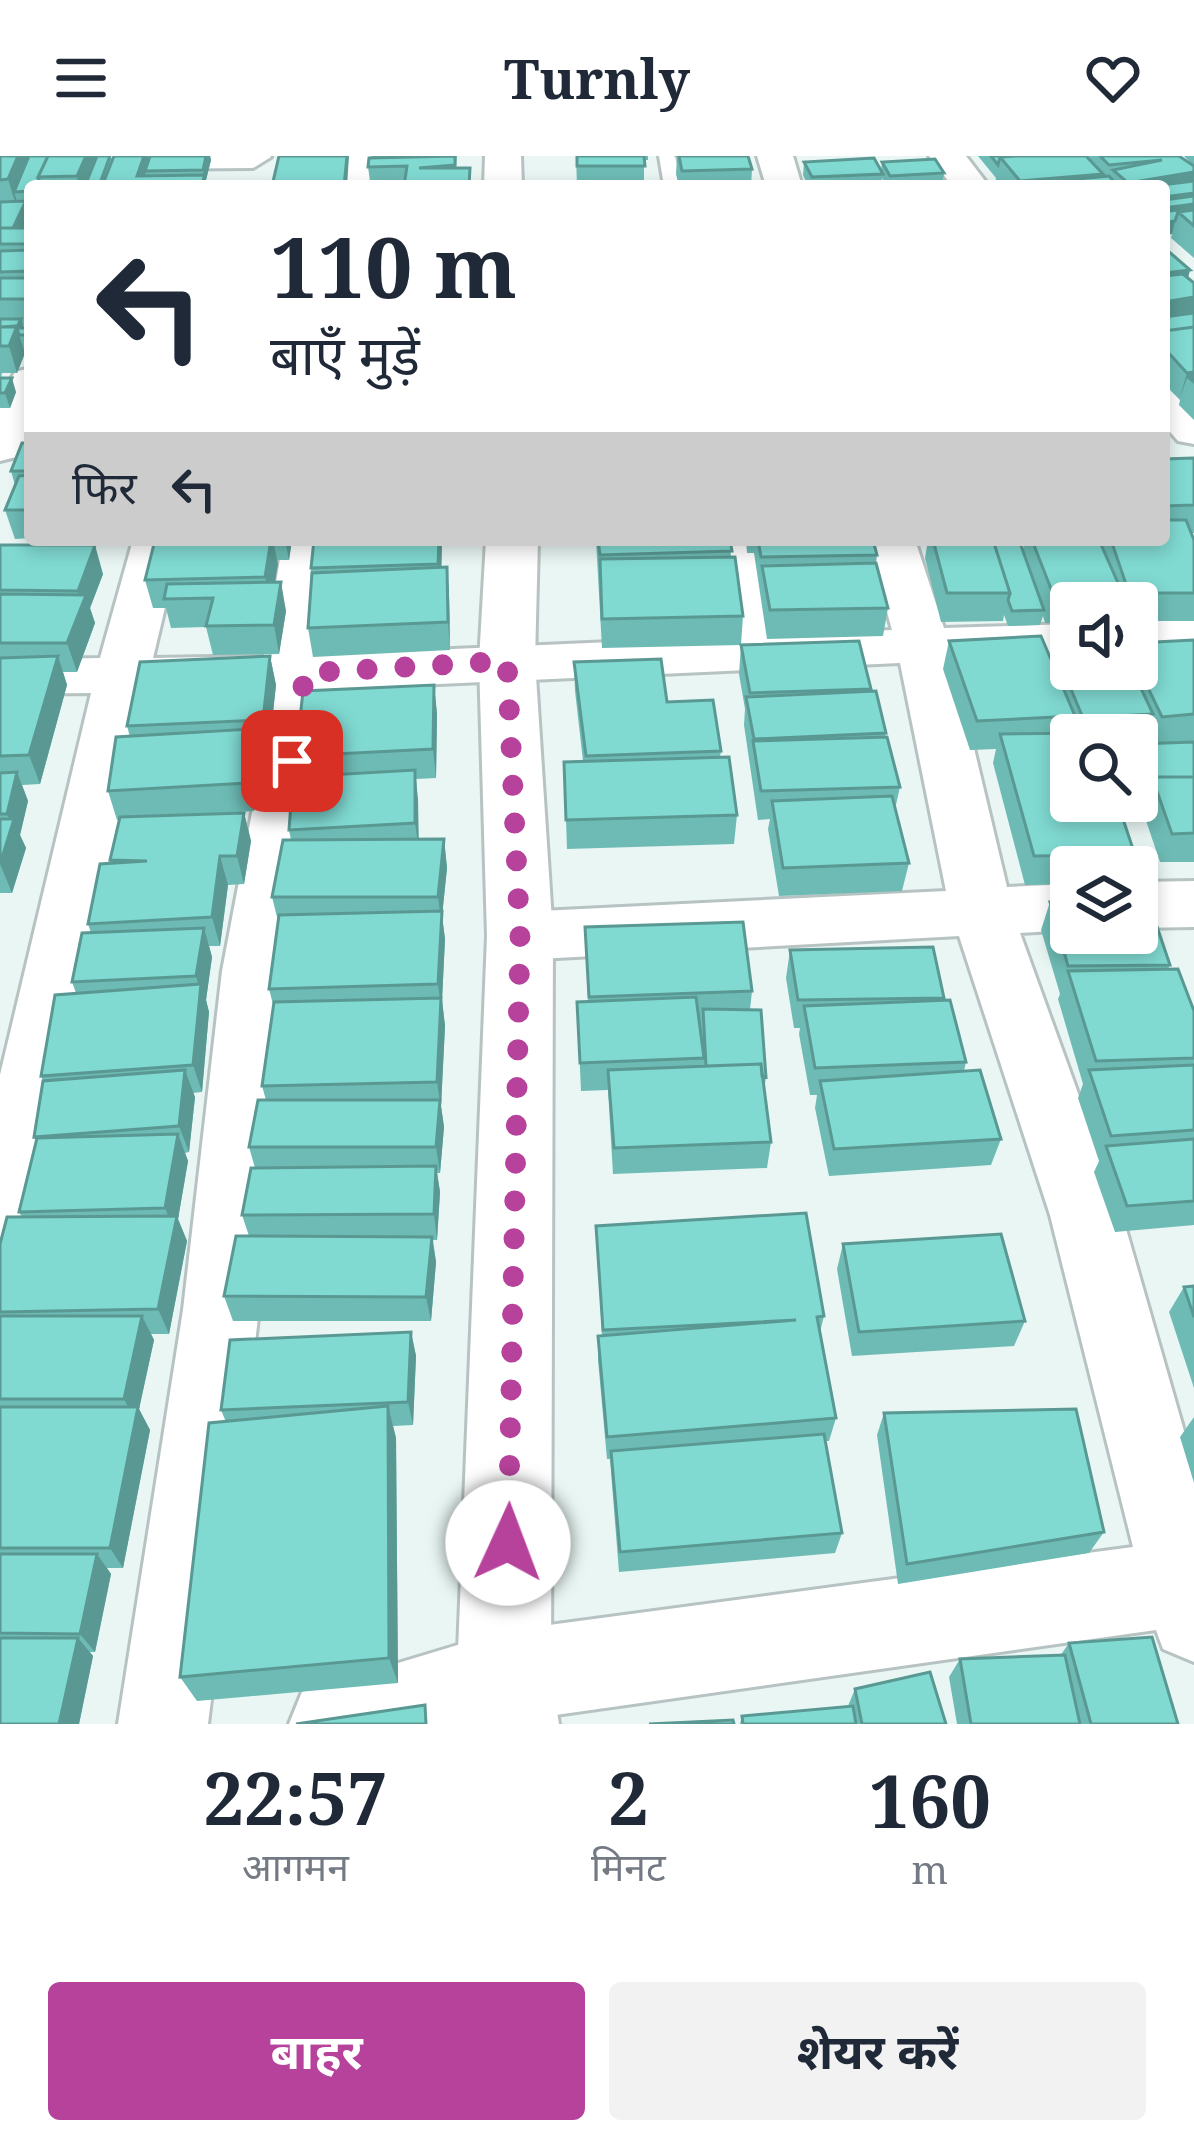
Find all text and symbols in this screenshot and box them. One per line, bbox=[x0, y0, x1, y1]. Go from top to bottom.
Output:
text: Turnly bbox=[504, 41, 690, 115]
icon: menu bbox=[48, 45, 114, 111]
icon: heart bbox=[1080, 45, 1146, 111]
text: 110 m bbox=[270, 208, 517, 323]
icon: left bbox=[72, 228, 228, 384]
text: बाएँ मुड़ें bbox=[270, 317, 420, 391]
text: फिर bbox=[72, 456, 137, 517]
icon: left bbox=[161, 456, 227, 522]
map controls bbox=[1050, 582, 1158, 954]
button: sound bbox=[1050, 582, 1158, 690]
pin bbox=[241, 710, 343, 812]
button: search bbox=[1050, 714, 1158, 822]
icon: arrive bbox=[259, 728, 325, 794]
button: layers bbox=[1050, 846, 1158, 954]
position arrow bbox=[445, 1480, 571, 1606]
text: 22:57 bbox=[203, 1748, 388, 1846]
text: 2 bbox=[608, 1748, 649, 1846]
text: 160 bbox=[869, 1751, 991, 1849]
text: आगमन bbox=[242, 1839, 349, 1892]
text: मिनट bbox=[591, 1839, 666, 1892]
text: m bbox=[911, 1842, 948, 1895]
button: बाहर bbox=[48, 1982, 585, 2120]
button: शेयर करें bbox=[609, 1982, 1146, 2120]

